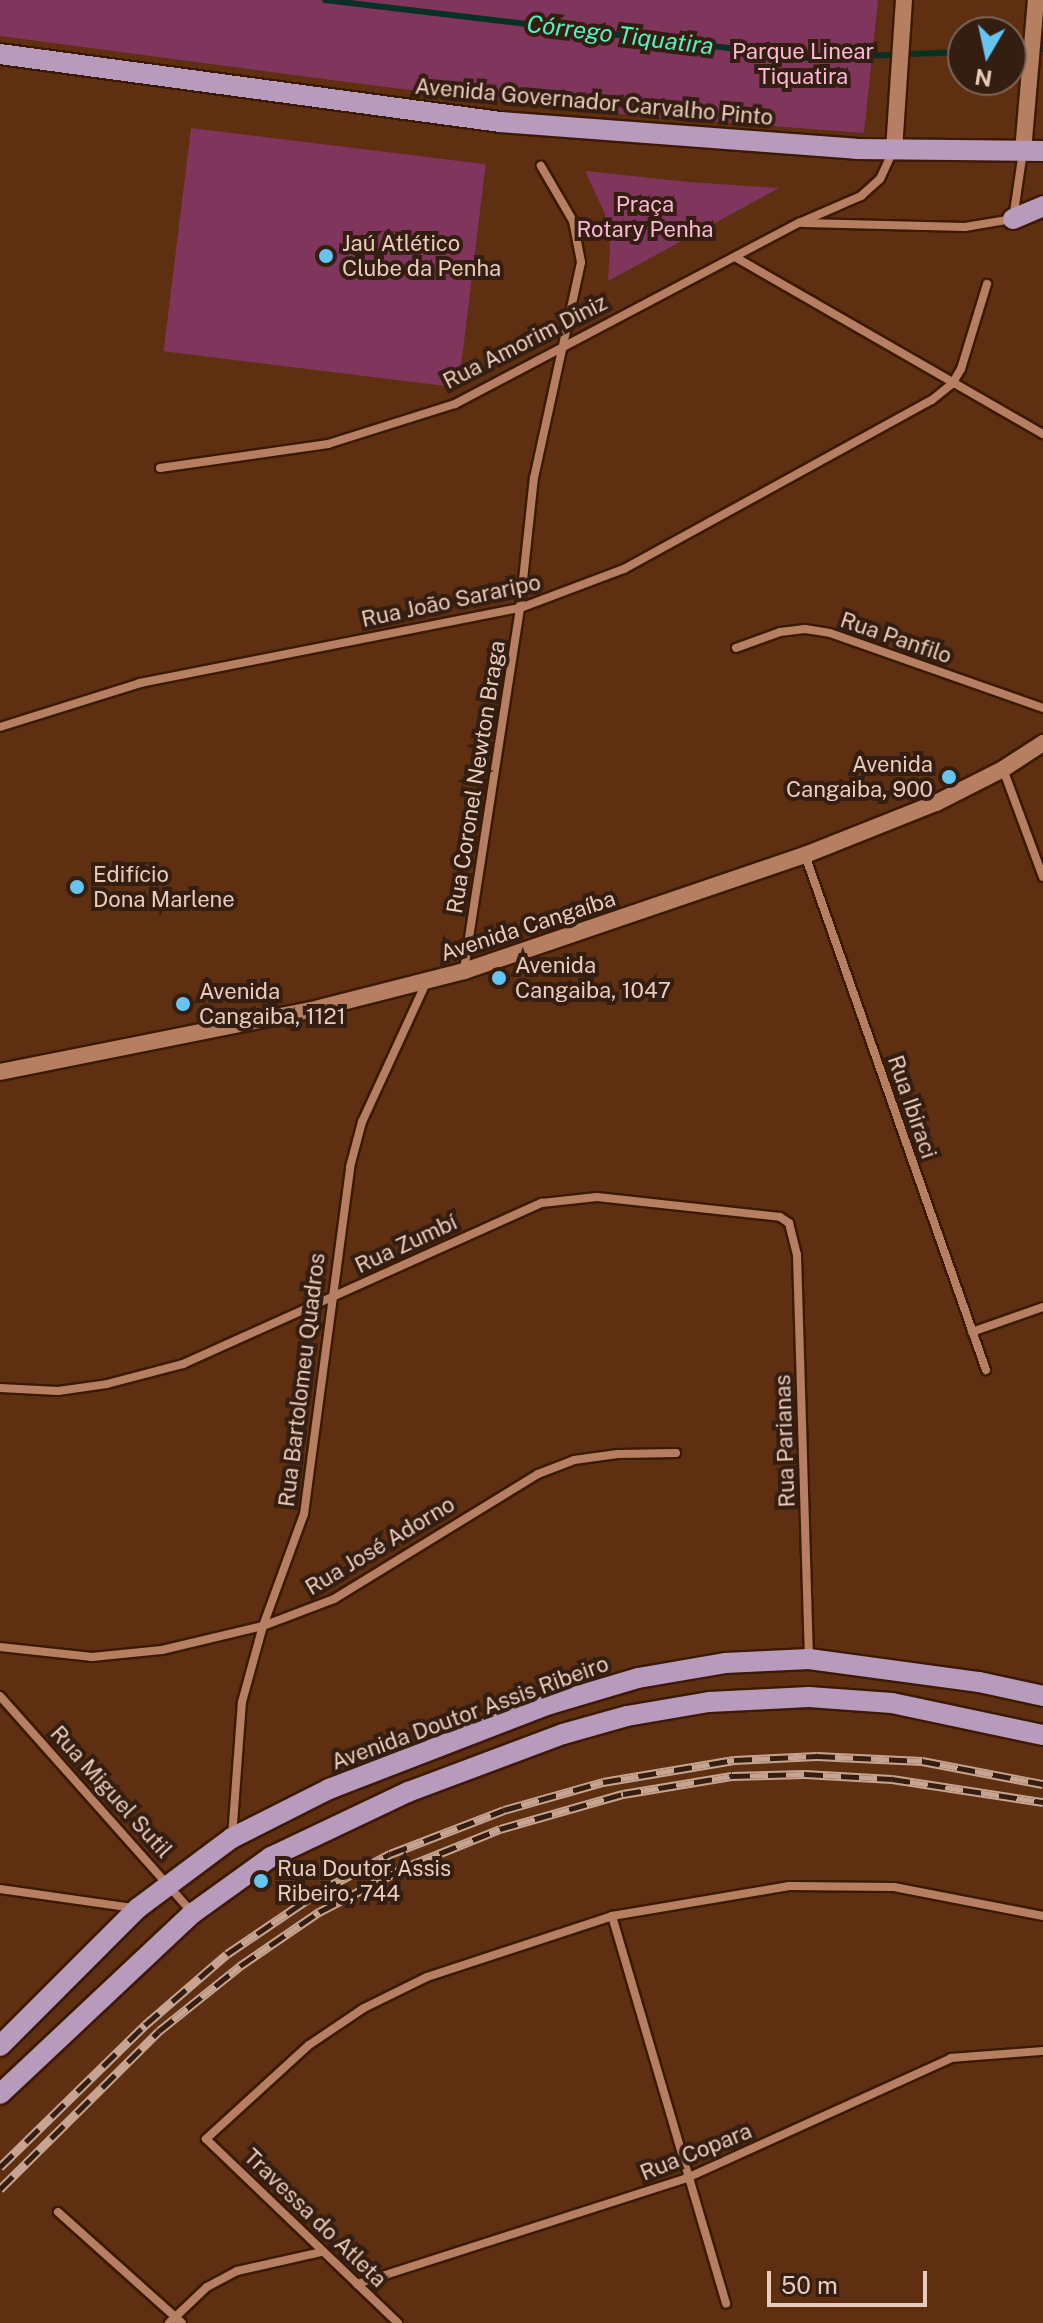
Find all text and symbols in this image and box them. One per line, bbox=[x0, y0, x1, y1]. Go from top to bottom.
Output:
water label: Córrego Tiquatira bbox=[525, 9, 715, 61]
north arrow bbox=[947, 16, 1027, 96]
park label: Parque Linear Tiquatira bbox=[732, 38, 874, 90]
text: N bbox=[973, 64, 994, 92]
street label: Avenida Governador Carvalho Pinto bbox=[414, 73, 774, 131]
park label: Praça Rotary Penha bbox=[577, 191, 713, 242]
place label: Jaú Atlético Clube da Penha bbox=[342, 230, 502, 282]
marker: Jaú Atlético Clube da Penha bbox=[317, 247, 335, 265]
street label: Rua Amorim Diniz bbox=[439, 289, 611, 395]
street label: Rua João Sararipo bbox=[359, 569, 543, 633]
street label: Rua Panfilo bbox=[837, 607, 955, 669]
street label: Rua Coronel Newton Braga bbox=[441, 639, 511, 915]
place label: Avenida Cangaiba, 900 bbox=[786, 751, 933, 802]
marker: Avenida Cangaiba, 900 bbox=[940, 768, 958, 786]
place label: Edifício Dona Marlene bbox=[93, 861, 235, 912]
marker: Edifício Dona Marlene bbox=[68, 878, 86, 896]
street label: Avenida Cangaíba bbox=[437, 885, 619, 967]
place label: Avenida Cangaiba, 1047 bbox=[515, 952, 671, 1004]
marker: Avenida Cangaiba, 1047 bbox=[490, 969, 508, 987]
place label: Avenida Cangaiba, 1121 bbox=[199, 978, 346, 1030]
marker: Avenida Cangaiba, 1121 bbox=[174, 995, 192, 1013]
street label: Rua Ibiraci bbox=[882, 1052, 942, 1162]
street label: Rua Zumbí bbox=[351, 1209, 461, 1279]
street label: Rua Bartolomeu Quadros bbox=[273, 1252, 331, 1508]
street label: Rua Parianas bbox=[769, 1374, 801, 1508]
street label: Rua José Adorno bbox=[301, 1491, 459, 1601]
street label: Avenida Doutor Assis Ribeiro bbox=[328, 1650, 612, 1776]
street label: Rua Miguel Sutil bbox=[45, 1720, 177, 1864]
place label: Rua Doutor Assis Ribeiro, 744 bbox=[277, 1855, 451, 1906]
marker: Rua Doutor Assis Ribeiro, 744 bbox=[252, 1872, 270, 1890]
street label: Rua Copara bbox=[636, 2118, 756, 2186]
street label: Travessa do Atleta bbox=[238, 2143, 392, 2293]
scale bar bbox=[771, 2255, 931, 2305]
text: 50 m bbox=[781, 2271, 838, 2299]

